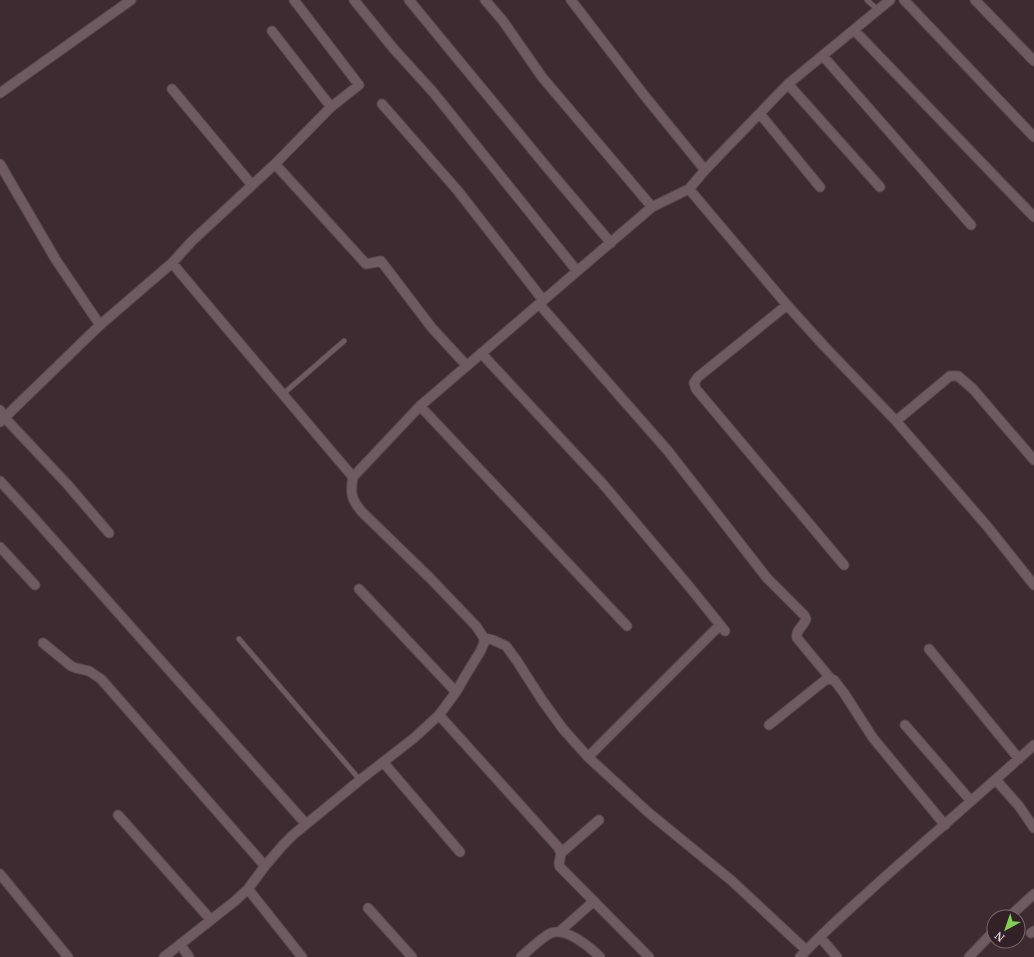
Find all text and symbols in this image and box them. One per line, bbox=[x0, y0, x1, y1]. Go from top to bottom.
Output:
north arrow bbox=[986, 909, 1026, 949]
text: N bbox=[991, 928, 1007, 946]

